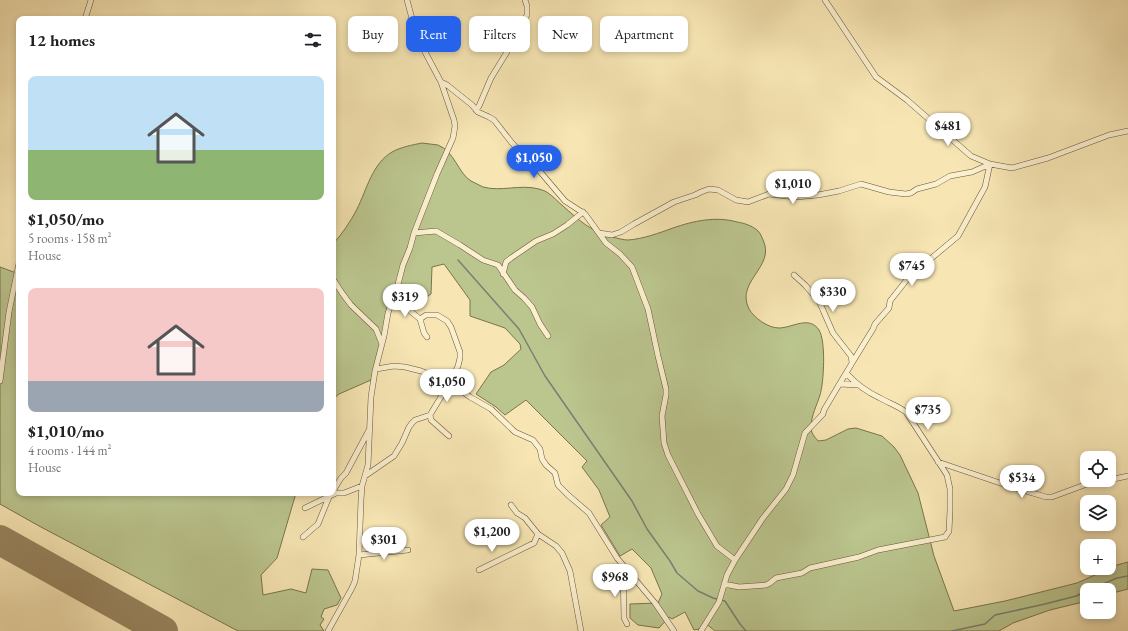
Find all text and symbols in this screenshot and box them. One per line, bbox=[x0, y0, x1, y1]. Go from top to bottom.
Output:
chip: Buy bbox=[348, 16, 398, 52]
chip: Rent bbox=[406, 16, 461, 52]
chip: Filters bbox=[469, 16, 530, 52]
chip: New bbox=[538, 16, 592, 52]
chip: Apartment bbox=[600, 16, 688, 52]
text: 12 homes bbox=[28, 29, 95, 51]
icon: filters bbox=[302, 29, 324, 51]
icon: home bbox=[140, 102, 212, 174]
pin: $481 bbox=[924, 113, 972, 147]
text: $481 bbox=[935, 117, 961, 134]
pin: $1,050 bbox=[501, 145, 567, 179]
text: $1,050 bbox=[516, 149, 552, 166]
pin: $1,010 bbox=[760, 171, 826, 205]
text: $1,010 bbox=[775, 175, 811, 192]
text: $1,050/mo bbox=[28, 208, 104, 230]
text: 5 rooms · 158 m² bbox=[28, 230, 112, 247]
text: House bbox=[28, 247, 61, 264]
pin: $745 bbox=[888, 253, 936, 287]
text: $745 bbox=[899, 257, 925, 274]
pin: $330 bbox=[809, 279, 857, 313]
text: $330 bbox=[820, 283, 846, 300]
pin: $319 bbox=[381, 284, 429, 318]
text: $319 bbox=[392, 288, 418, 305]
icon: home bbox=[140, 314, 212, 386]
pin: $1,050 bbox=[414, 369, 480, 403]
text: $1,050 bbox=[429, 373, 465, 390]
pin: $735 bbox=[904, 397, 952, 431]
text: $735 bbox=[915, 401, 941, 418]
text: $1,010/mo bbox=[28, 420, 104, 442]
text: 4 rooms · 144 m² bbox=[28, 442, 112, 459]
map controls bbox=[1080, 451, 1116, 619]
button: locate bbox=[1080, 451, 1116, 487]
text: House bbox=[28, 459, 61, 476]
pin: $534 bbox=[998, 465, 1046, 499]
text: $534 bbox=[1009, 469, 1035, 486]
button: layers bbox=[1080, 495, 1116, 531]
pin: $1,200 bbox=[459, 519, 525, 553]
text: $1,200 bbox=[474, 523, 510, 540]
pin: $301 bbox=[360, 527, 408, 561]
text: $301 bbox=[371, 531, 397, 548]
button: + bbox=[1080, 539, 1116, 575]
pin: $968 bbox=[591, 564, 639, 598]
text: $968 bbox=[602, 568, 628, 585]
button: − bbox=[1080, 583, 1116, 619]

